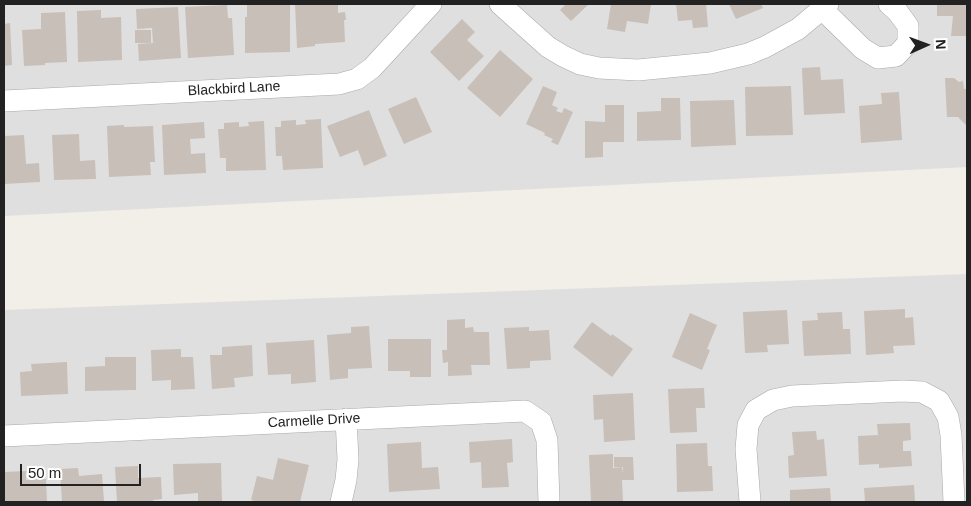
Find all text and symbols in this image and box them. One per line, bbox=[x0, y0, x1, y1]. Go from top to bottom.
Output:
north arrow bbox=[901, 20, 951, 70]
text: N bbox=[933, 39, 949, 50]
street label: Blackbird Lane bbox=[187, 78, 281, 100]
street label: Carmelle Drive bbox=[267, 410, 361, 432]
scale bar bbox=[22, 454, 144, 486]
text: 50 m bbox=[28, 464, 61, 481]

